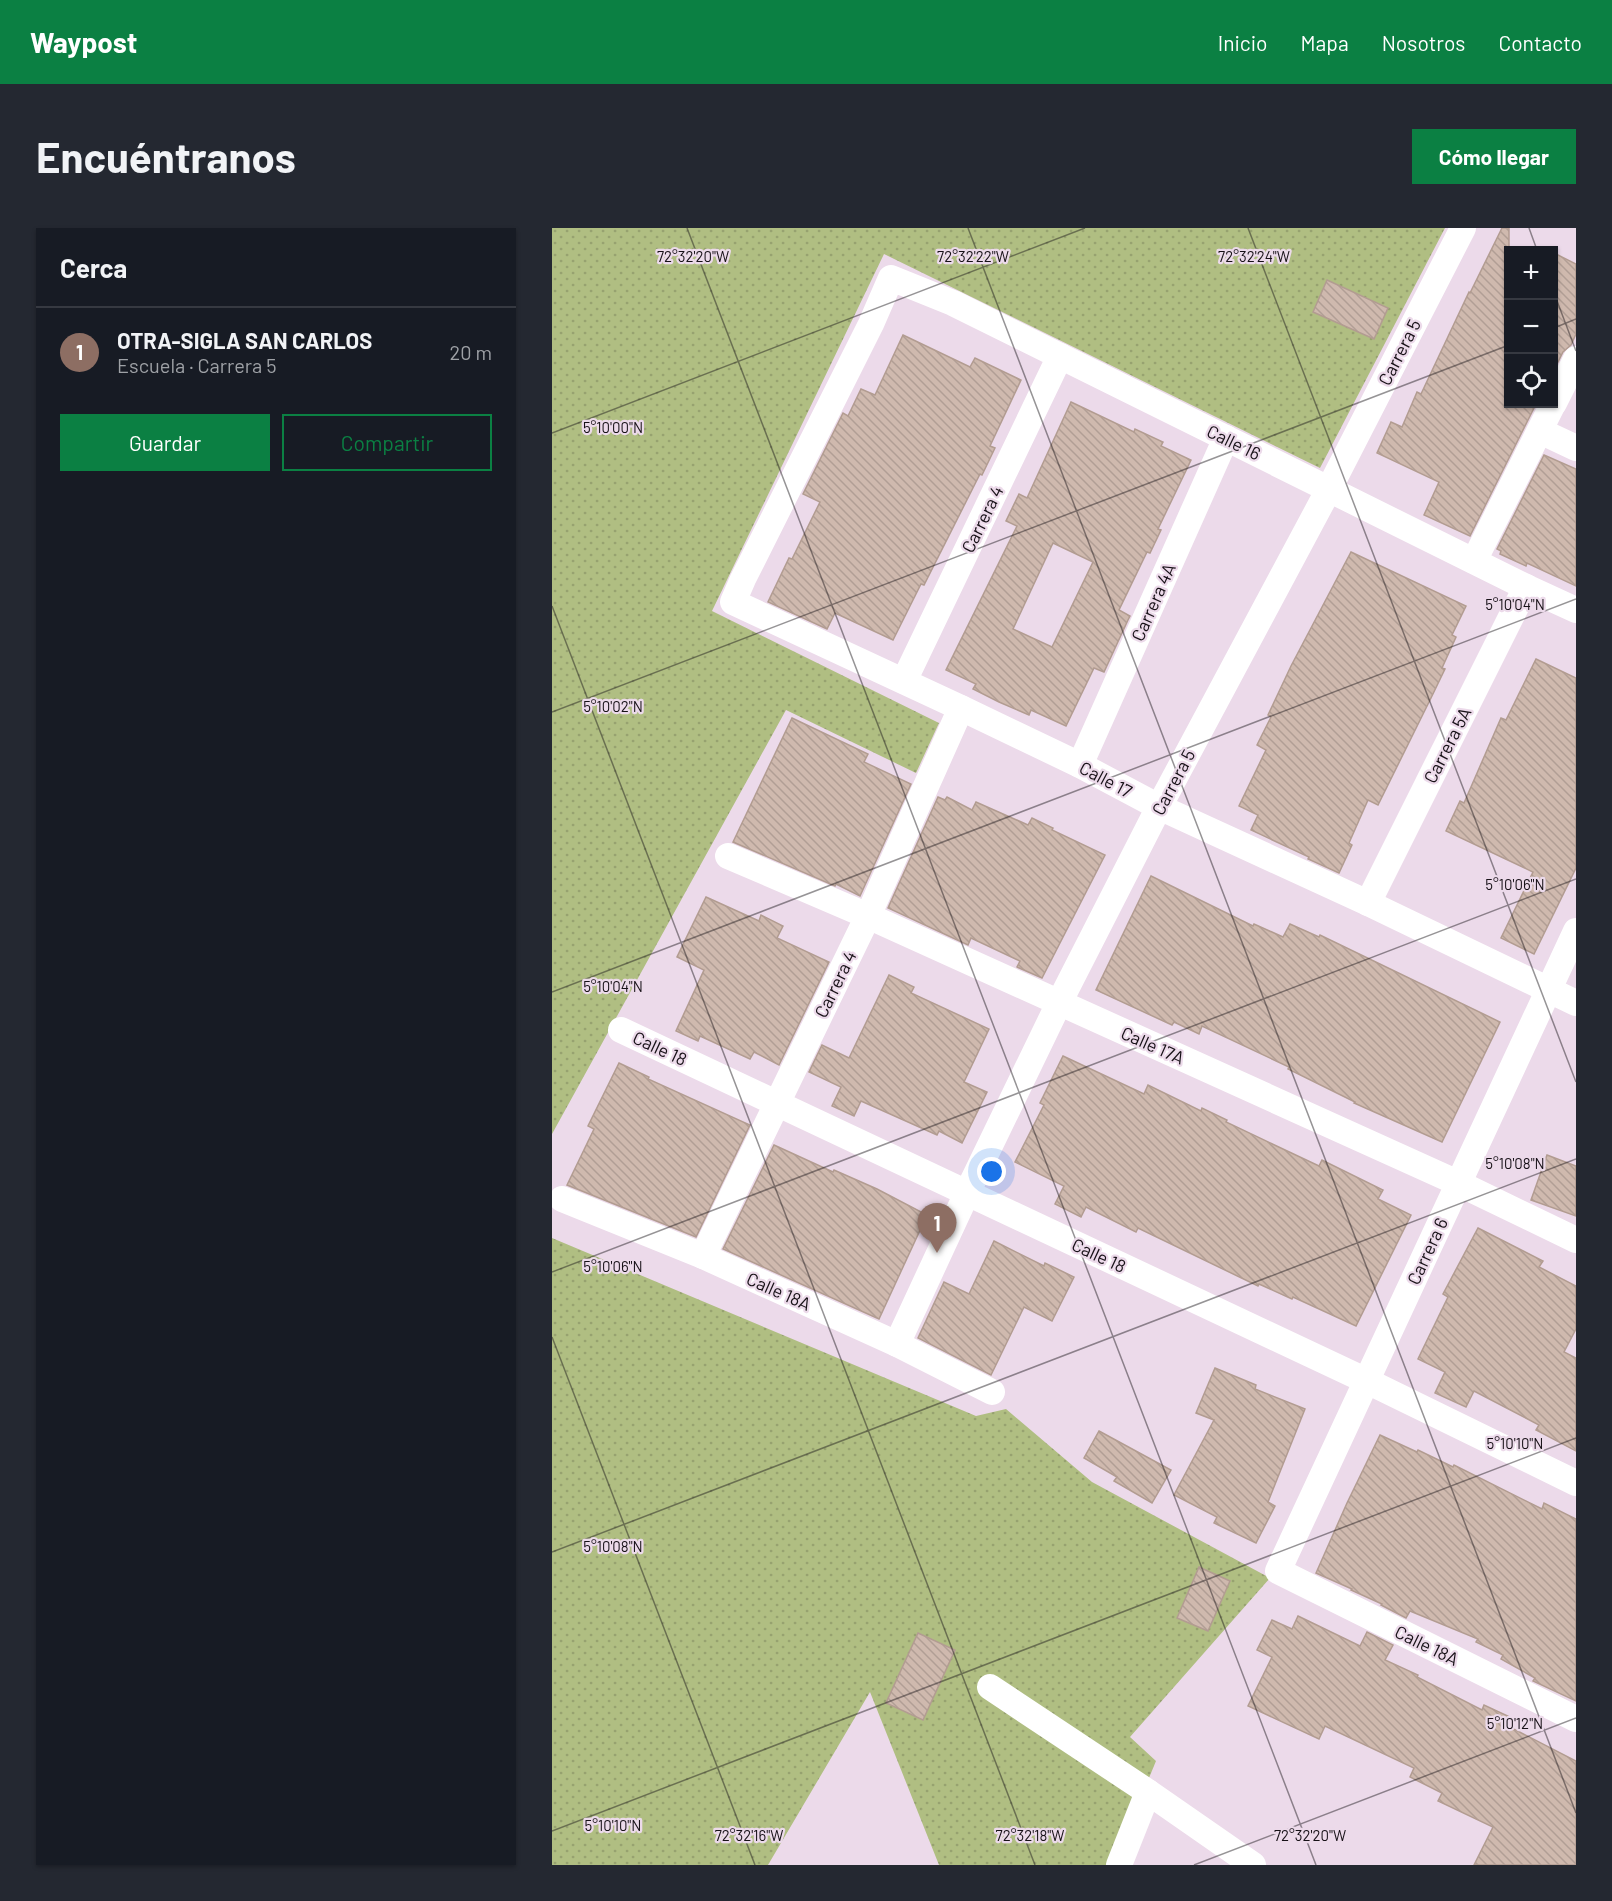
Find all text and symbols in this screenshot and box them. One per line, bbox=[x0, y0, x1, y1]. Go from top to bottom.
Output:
text: Waypost bbox=[30, 25, 137, 59]
text: Inicio bbox=[1218, 30, 1268, 55]
text: Mapa bbox=[1301, 30, 1349, 55]
text: Nosotros bbox=[1382, 30, 1465, 55]
text: Contacto bbox=[1498, 30, 1582, 55]
button: Cómo llegar bbox=[1412, 129, 1576, 184]
text: Encuéntranos bbox=[36, 131, 296, 181]
map controls bbox=[1504, 246, 1558, 408]
button: + bbox=[1504, 246, 1558, 300]
text: 72°32'20"W bbox=[657, 247, 729, 265]
text: 72°32'22"W bbox=[937, 247, 1009, 265]
text: 72°32'24"W bbox=[1218, 247, 1290, 265]
text: Cerca bbox=[60, 252, 127, 283]
button: − bbox=[1504, 300, 1558, 354]
street label: Carrera 5 bbox=[1373, 315, 1425, 389]
text: OTRA-SIGLA SAN CARLOS bbox=[117, 327, 372, 353]
text: 1 bbox=[76, 340, 83, 364]
text: 20 m bbox=[449, 340, 492, 364]
text: Escuela · Carrera 5 bbox=[117, 353, 277, 377]
button: locate bbox=[1504, 354, 1558, 408]
button: Guardar bbox=[60, 414, 270, 471]
button: Compartir bbox=[282, 414, 492, 471]
text: 5°10'00"N bbox=[583, 418, 643, 436]
street label: Calle 16 bbox=[1204, 420, 1264, 464]
street label: Carrera 4 bbox=[956, 482, 1008, 556]
street label: Carrera 4A bbox=[1126, 560, 1180, 644]
text: 5°10'04"N bbox=[1485, 595, 1545, 613]
text: 5°10'02"N bbox=[583, 697, 643, 715]
street label: Carrera 5A bbox=[1419, 703, 1475, 787]
street label: Carrera 5 bbox=[1147, 745, 1199, 819]
street label: Calle 17 bbox=[1076, 756, 1136, 802]
text: 5°10'06"N bbox=[1485, 875, 1545, 893]
street label: Carrera 4 bbox=[809, 947, 861, 1021]
text: 5°10'04"N bbox=[583, 977, 643, 995]
street label: Calle 17A bbox=[1118, 1021, 1188, 1069]
street label: Calle 18 bbox=[629, 1026, 691, 1070]
text: 5°10'08"N bbox=[1485, 1154, 1545, 1172]
your location bbox=[977, 1157, 1006, 1186]
pin: 1 bbox=[918, 1204, 956, 1253]
street label: Carrera 6 bbox=[1402, 1214, 1452, 1288]
street label: Calle 18 bbox=[1068, 1233, 1130, 1277]
text: 5°10'06"N bbox=[583, 1257, 643, 1275]
street label: Calle 18A bbox=[743, 1267, 815, 1315]
text: 5°10'10"N bbox=[1487, 1434, 1543, 1452]
text: 5°10'08"N bbox=[583, 1537, 643, 1555]
street label: Calle 18A bbox=[1392, 1620, 1462, 1670]
text: 5°10'12"N bbox=[1487, 1714, 1543, 1732]
text: 5°10'10"N bbox=[585, 1816, 641, 1834]
text: 72°32'16"W bbox=[715, 1826, 783, 1844]
text: 72°32'18"W bbox=[996, 1826, 1064, 1844]
text: 72°32'20"W bbox=[1274, 1826, 1346, 1844]

